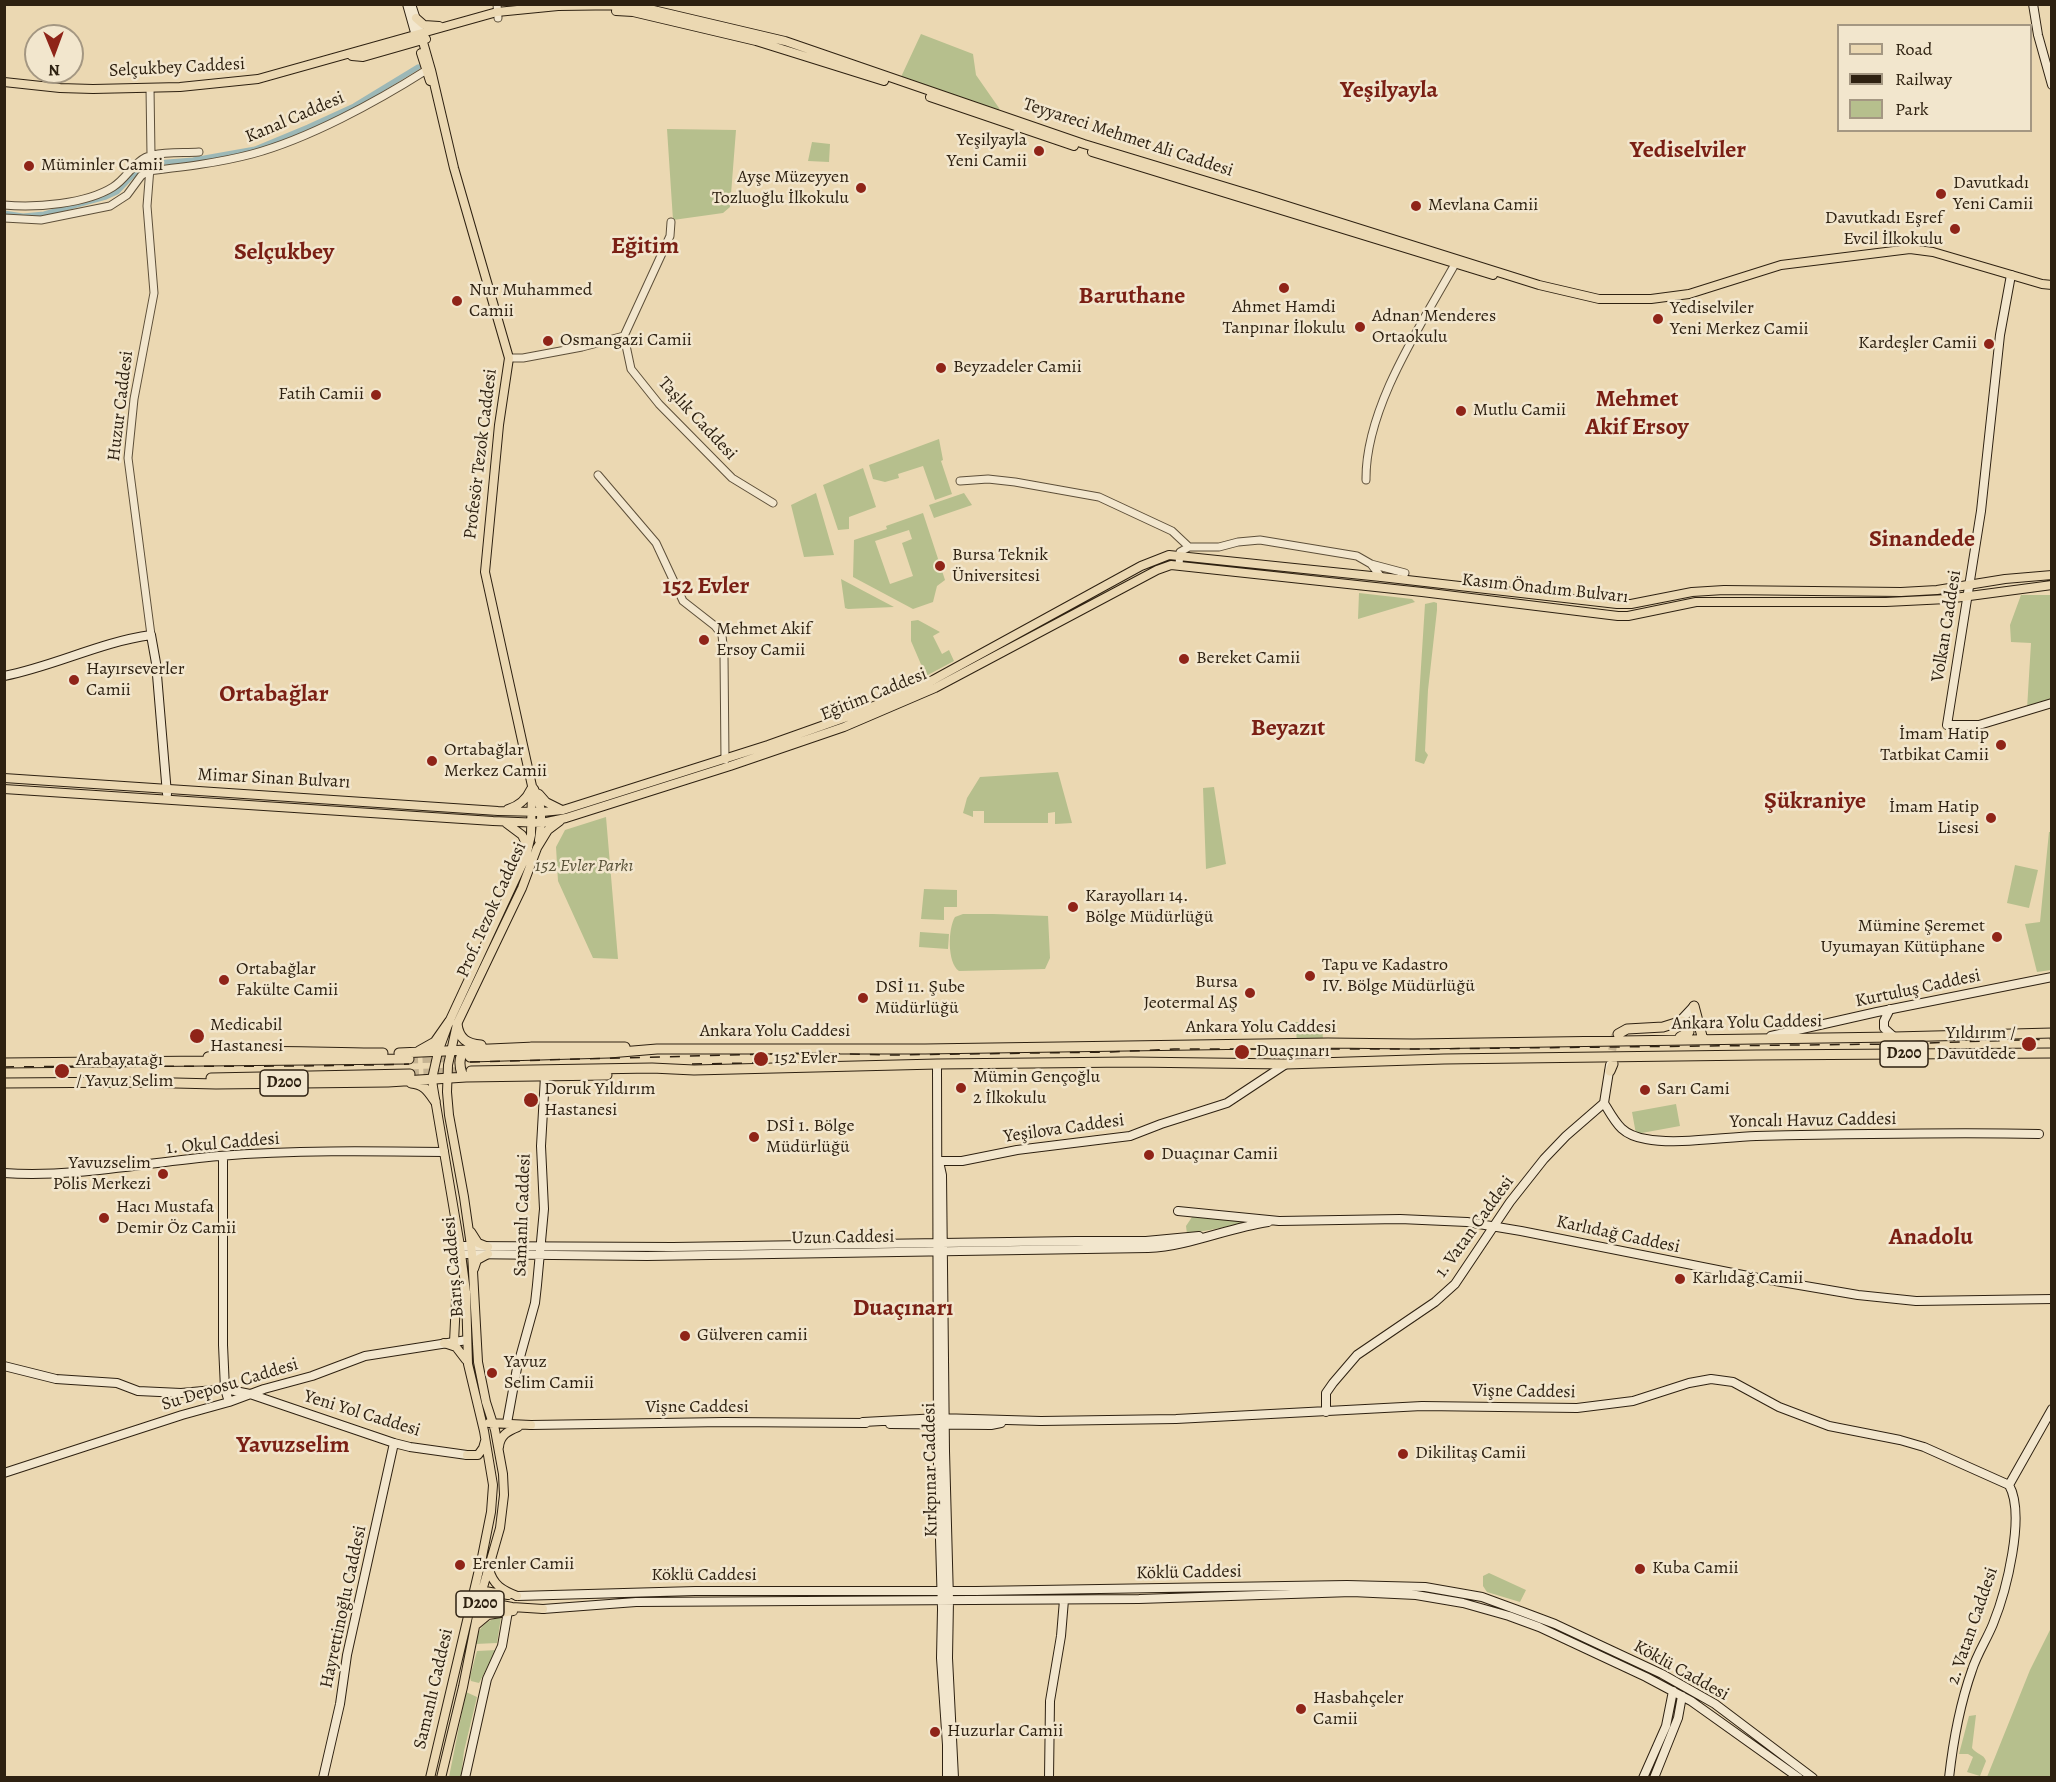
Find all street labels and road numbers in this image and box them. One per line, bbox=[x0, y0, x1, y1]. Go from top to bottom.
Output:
street label: Selçukbey Caddesi bbox=[108, 54, 246, 82]
street label: Kanal Caddesi bbox=[242, 88, 348, 148]
street label: Teyyareci Mehmet Ali Caddesi bbox=[1020, 94, 1236, 182]
street label: Huzur Caddesi bbox=[104, 350, 138, 462]
street label: Profesör Tezok Caddesi bbox=[460, 367, 502, 541]
street label: Taşlık Caddesi bbox=[653, 373, 741, 465]
street label: Volkan Caddesi bbox=[1928, 569, 1966, 683]
street label: Kasım Önadım Bulvarı bbox=[1461, 570, 1629, 608]
street label: Eğitim Caddesi bbox=[818, 664, 930, 726]
street label: Mimar Sinan Bulvarı bbox=[197, 764, 351, 794]
street label: Prof. Tezok Caddesi bbox=[452, 839, 532, 981]
street label: Kurtuluş Caddesi bbox=[1853, 965, 1983, 1013]
street label: Ankara Yolu Caddesi bbox=[1672, 1011, 1822, 1035]
street label: Ankara Yolu Caddesi bbox=[1186, 1017, 1336, 1039]
street label: Ankara Yolu Caddesi bbox=[700, 1021, 850, 1043]
road number: D200 bbox=[1880, 1041, 1928, 1067]
road number: D200 bbox=[260, 1070, 308, 1096]
street label: Yoncalı Havuz Caddesi bbox=[1729, 1109, 1897, 1133]
street label: Yeşilova Caddesi bbox=[1002, 1110, 1126, 1148]
street label: 1. Okul Caddesi bbox=[165, 1128, 281, 1160]
street label: Samanlı Caddesi bbox=[510, 1153, 536, 1277]
street label: 1. Vatan Caddesi bbox=[1431, 1172, 1519, 1282]
street label: Karlıdağ Caddesi bbox=[1554, 1211, 1682, 1259]
street label: Barış Caddesi bbox=[439, 1216, 469, 1318]
street label: Uzun Caddesi bbox=[791, 1226, 895, 1250]
street label: Su Deposu Caddesi bbox=[159, 1354, 301, 1416]
street label: Vişne Caddesi bbox=[1472, 1380, 1576, 1404]
street label: Yeni Yol Caddesi bbox=[301, 1386, 423, 1442]
street label: Vişne Caddesi bbox=[645, 1397, 749, 1419]
street label: Kırkpınar Caddesi bbox=[919, 1402, 943, 1538]
street label: Hayrettinoğlu Caddesi bbox=[316, 1524, 372, 1690]
street label: Köklü Caddesi bbox=[1136, 1561, 1242, 1585]
street label: 2. Vatan Caddesi bbox=[1943, 1564, 2003, 1688]
street label: Köklü Caddesi bbox=[651, 1565, 757, 1587]
road number: D200 bbox=[456, 1591, 504, 1617]
street label: Samanlı Caddesi bbox=[410, 1627, 458, 1751]
street label: Köklü Caddesi bbox=[1630, 1636, 1732, 1706]

